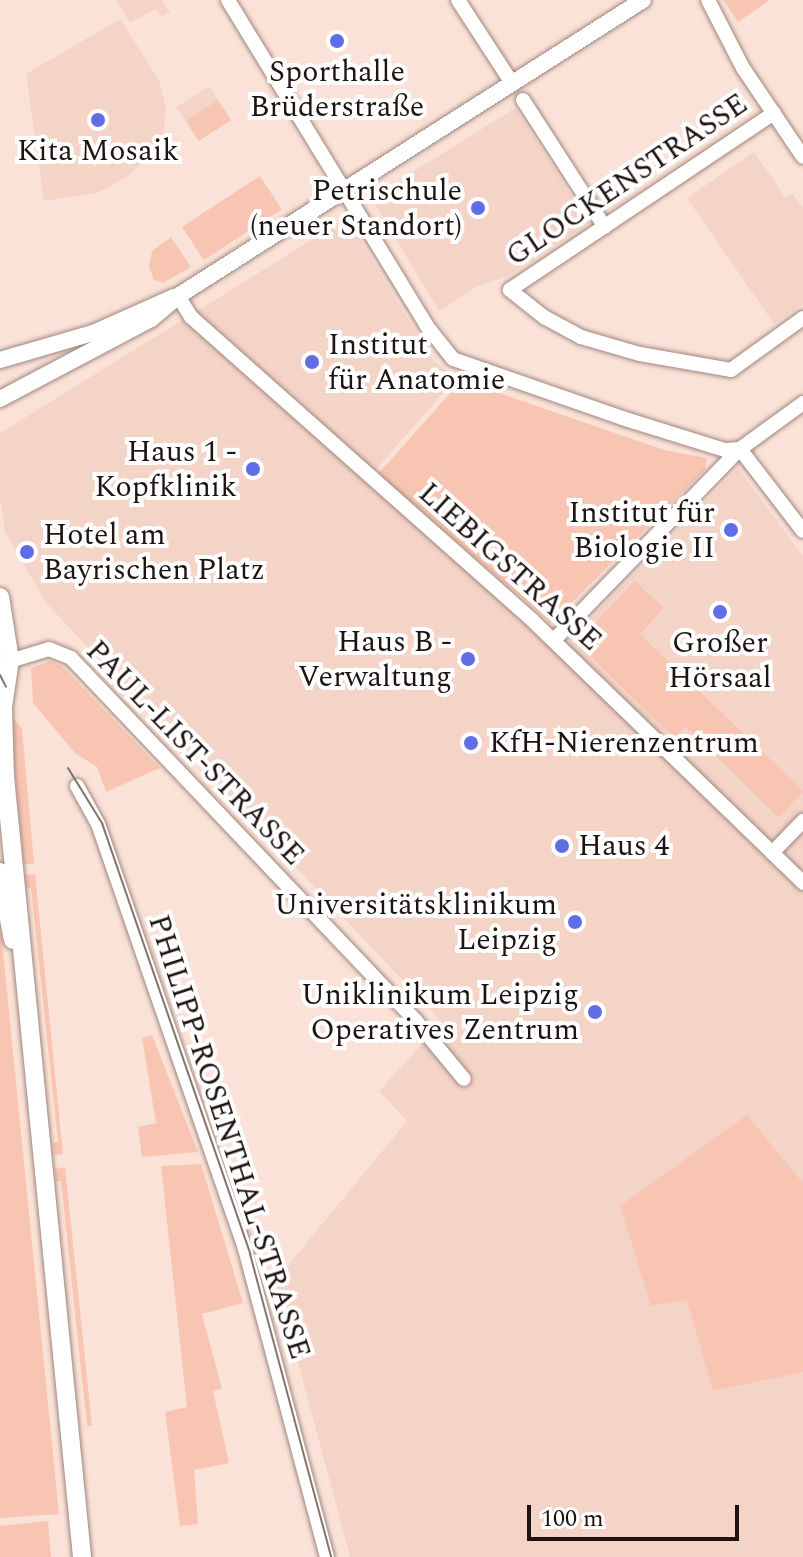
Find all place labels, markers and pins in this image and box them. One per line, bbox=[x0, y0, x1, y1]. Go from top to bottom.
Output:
marker: Sporthalle Brüderstraße bbox=[328, 32, 346, 50]
place label: Sporthalle Brüderstraße bbox=[250, 54, 424, 124]
marker: Kita Mosaik bbox=[89, 111, 107, 129]
place label: Kita Mosaik bbox=[17, 133, 179, 169]
place label: Petrischule (neuer Standort) bbox=[250, 173, 462, 244]
marker: Petrischule (neuer Standort) bbox=[469, 199, 487, 217]
place label: Institut für Anatomie bbox=[328, 327, 505, 398]
marker: Institut für Anatomie bbox=[303, 353, 321, 371]
place label: Haus 1 - Kopfklinik bbox=[94, 434, 237, 504]
marker: Haus 1 - Kopfklinik bbox=[244, 460, 262, 478]
place label: Institut für Biologie II bbox=[569, 495, 715, 566]
place label: Hotel am Bayrischen Platz bbox=[43, 517, 265, 588]
marker: Institut für Biologie II bbox=[722, 521, 740, 539]
marker: Hotel am Bayrischen Platz bbox=[18, 543, 36, 561]
marker: Großer Hörsaal bbox=[711, 603, 729, 621]
place label: Haus B - Verwaltung bbox=[298, 624, 452, 694]
place label: Großer Hörsaal bbox=[668, 625, 772, 696]
marker: Haus B - Verwaltung bbox=[459, 650, 477, 668]
place label: KfH-Nierenzentrum bbox=[489, 725, 759, 761]
marker: KfH-Nierenzentrum bbox=[460, 732, 482, 754]
place label: Haus 4 bbox=[578, 828, 669, 864]
marker: Haus 4 bbox=[553, 837, 571, 855]
place label: Universitätsklinikum Leipzig bbox=[274, 887, 557, 958]
marker: Universitätsklinikum Leipzig bbox=[564, 911, 586, 933]
place label: Uniklinikum Leipzig Operatives Zentrum bbox=[301, 977, 579, 1048]
marker: Uniklinikum Leipzig Operatives Zentrum bbox=[586, 1003, 604, 1021]

